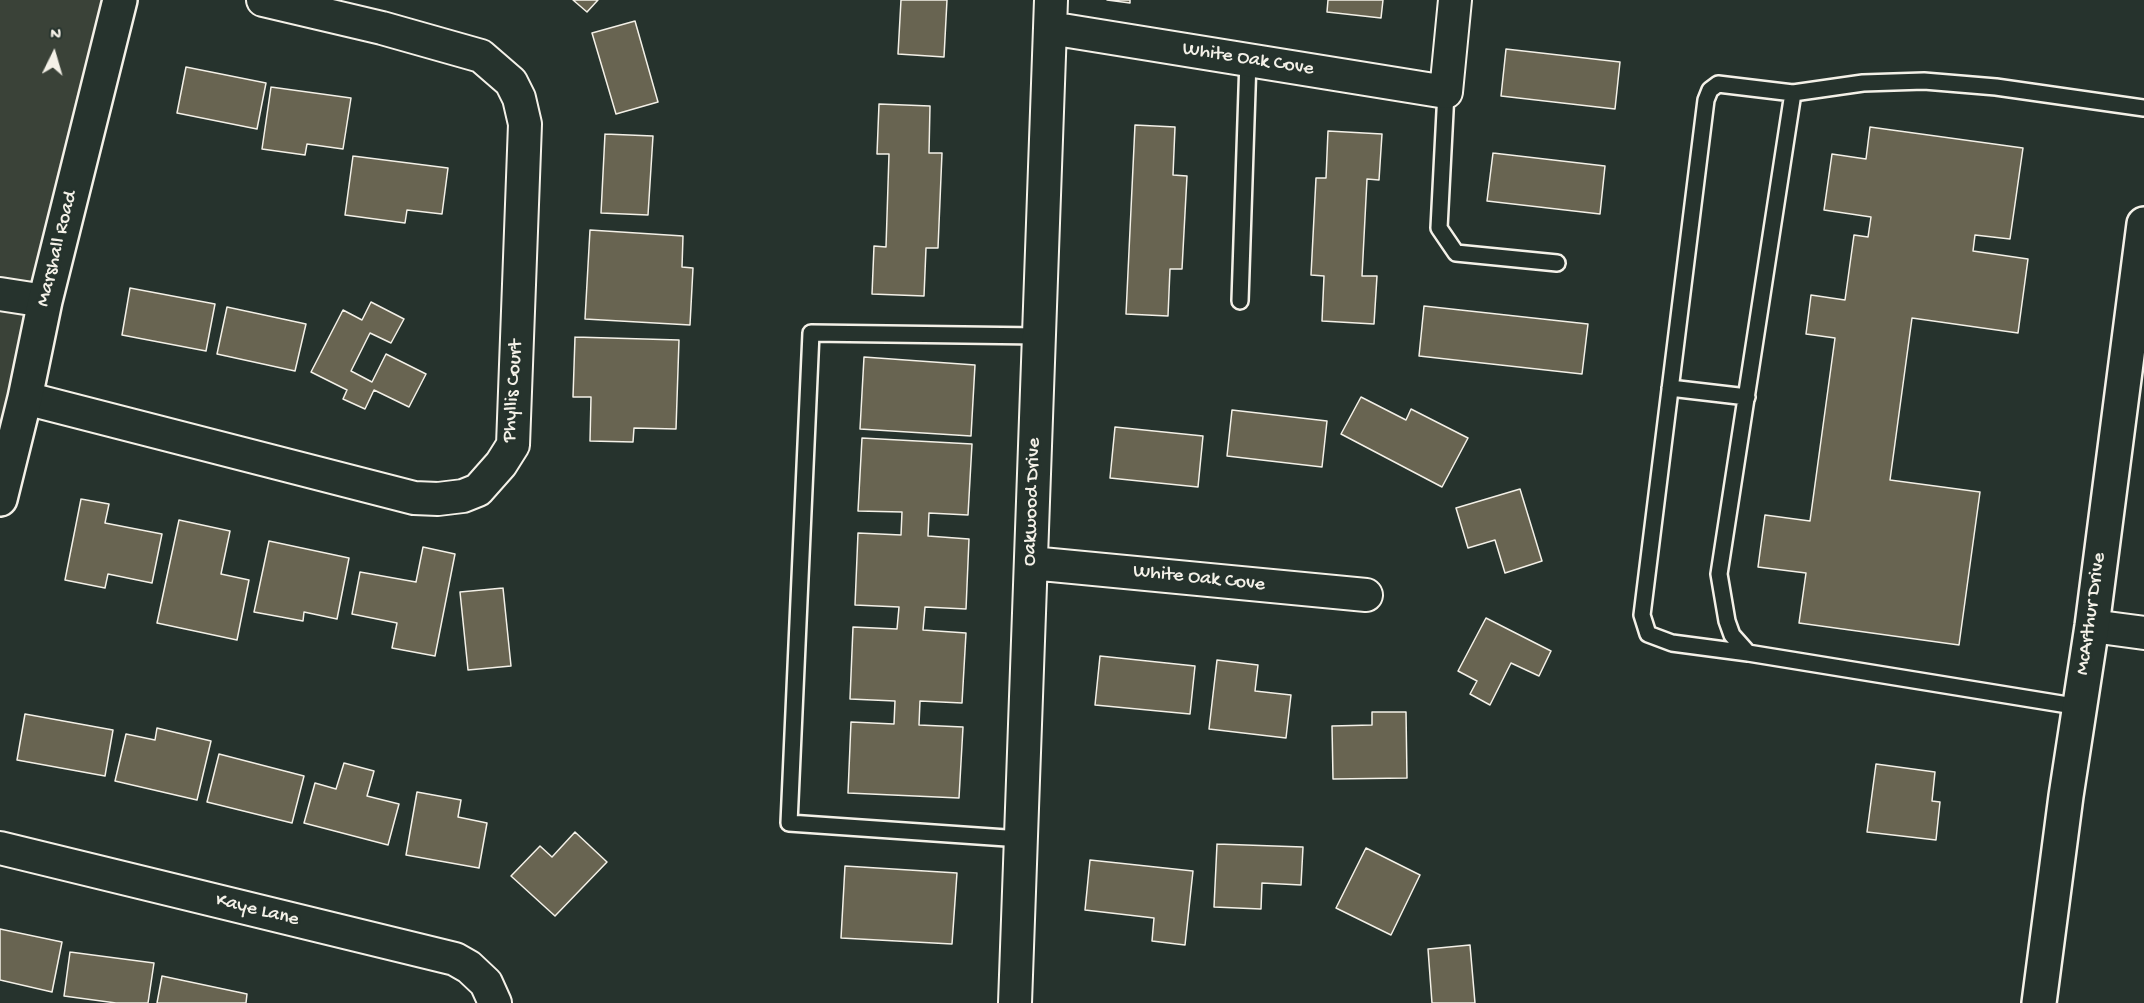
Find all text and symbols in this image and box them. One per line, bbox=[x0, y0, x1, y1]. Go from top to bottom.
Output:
north arrow bbox=[24, 24, 84, 84]
text: N bbox=[50, 26, 62, 45]
street label: White Oak Cove bbox=[1181, 38, 1315, 82]
street label: Marshall Road bbox=[32, 189, 84, 309]
street label: Phyllis Court bbox=[498, 339, 530, 443]
street label: Oakwood Drive bbox=[1019, 437, 1047, 567]
street label: McArthur Drive bbox=[2072, 551, 2112, 677]
street label: White Oak Cove bbox=[1132, 560, 1266, 598]
street label: Kaye Lane bbox=[213, 889, 301, 933]

